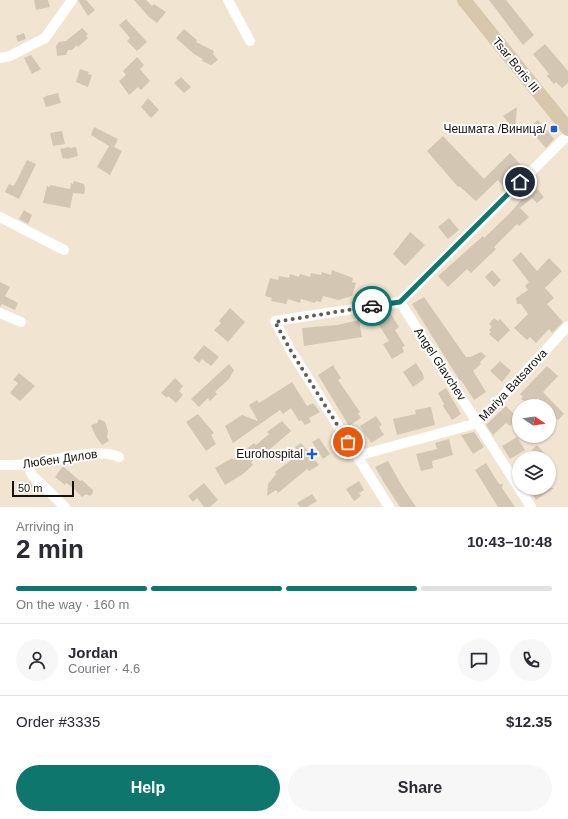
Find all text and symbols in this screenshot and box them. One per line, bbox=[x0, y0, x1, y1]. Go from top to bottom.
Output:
street label: Tsar Boris III bbox=[490, 35, 542, 95]
place label: Чешмата /Виница/ bbox=[443, 122, 547, 136]
marker: Чешмата /Виница/ bbox=[549, 124, 559, 134]
pin bbox=[503, 165, 537, 199]
icon: home bbox=[509, 171, 531, 193]
courier bbox=[352, 286, 392, 326]
icon: car bbox=[361, 295, 383, 317]
street label: Angel Glavchev bbox=[411, 325, 469, 403]
street label: Mariya Batsarova bbox=[476, 346, 550, 424]
north arrow bbox=[512, 399, 556, 443]
map controls bbox=[512, 399, 556, 495]
pin bbox=[331, 425, 365, 459]
icon: bag bbox=[337, 431, 359, 453]
street label: Любен Дилов bbox=[22, 447, 98, 471]
place label: Eurohospital bbox=[236, 447, 303, 461]
marker: Eurohospital bbox=[306, 448, 318, 460]
button: layers bbox=[512, 451, 556, 495]
scale bar bbox=[12, 479, 74, 498]
text: 50 m bbox=[18, 482, 42, 494]
text: Arriving in bbox=[16, 519, 74, 534]
text: 10:43–10:48 bbox=[467, 533, 552, 550]
text: 2 min bbox=[16, 534, 84, 564]
text: On the way · 160 m bbox=[16, 597, 129, 612]
button: person bbox=[16, 639, 58, 681]
button: chat bbox=[458, 639, 500, 681]
button: phone bbox=[510, 639, 552, 681]
text: Jordan bbox=[68, 644, 118, 661]
text: Courier · 4.6 bbox=[68, 661, 140, 676]
text: Order #3335 bbox=[16, 713, 100, 730]
text: $12.35 bbox=[506, 713, 552, 730]
button: Help bbox=[16, 765, 280, 811]
button: Share bbox=[288, 765, 552, 811]

